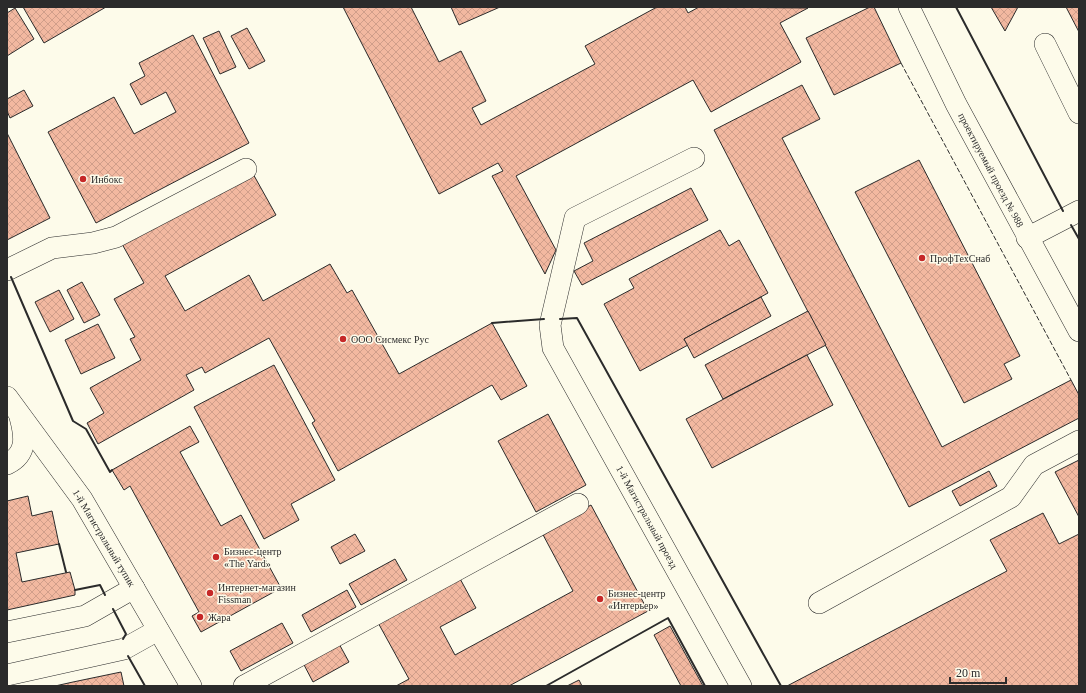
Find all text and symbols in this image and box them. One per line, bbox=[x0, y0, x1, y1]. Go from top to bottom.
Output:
street label: проектируемый проезд № 988 bbox=[956, 111, 1026, 229]
marker: Инбокс bbox=[78, 174, 88, 184]
place label: Инбокс bbox=[91, 174, 123, 185]
marker: ПрофТехСнаб bbox=[917, 253, 927, 263]
place label: ПрофТехСнаб bbox=[930, 253, 990, 264]
marker: ООО Сисмекс Рус bbox=[338, 334, 348, 344]
place label: ООО Сисмекс Рус bbox=[351, 334, 430, 345]
street label: 1-й Магистральный проезд bbox=[614, 464, 680, 570]
street label: 1-й Магистральный тупик bbox=[71, 487, 138, 589]
place label: Бизнес-центр «The Yard» bbox=[224, 546, 282, 569]
marker: Бизнес-центр «The Yard» bbox=[211, 552, 221, 562]
place label: Интернет-магазин Fissman bbox=[218, 582, 296, 605]
marker: Интернет-магазин Fissman bbox=[205, 588, 215, 598]
place label: Бизнес-центр «Интерьер» bbox=[608, 588, 666, 611]
marker: Бизнес-центр «Интерьер» bbox=[595, 594, 605, 604]
marker: Жара bbox=[195, 612, 205, 622]
place label: Жара bbox=[208, 612, 231, 623]
scale bar bbox=[950, 659, 1006, 685]
text: 20 m bbox=[956, 666, 981, 680]

